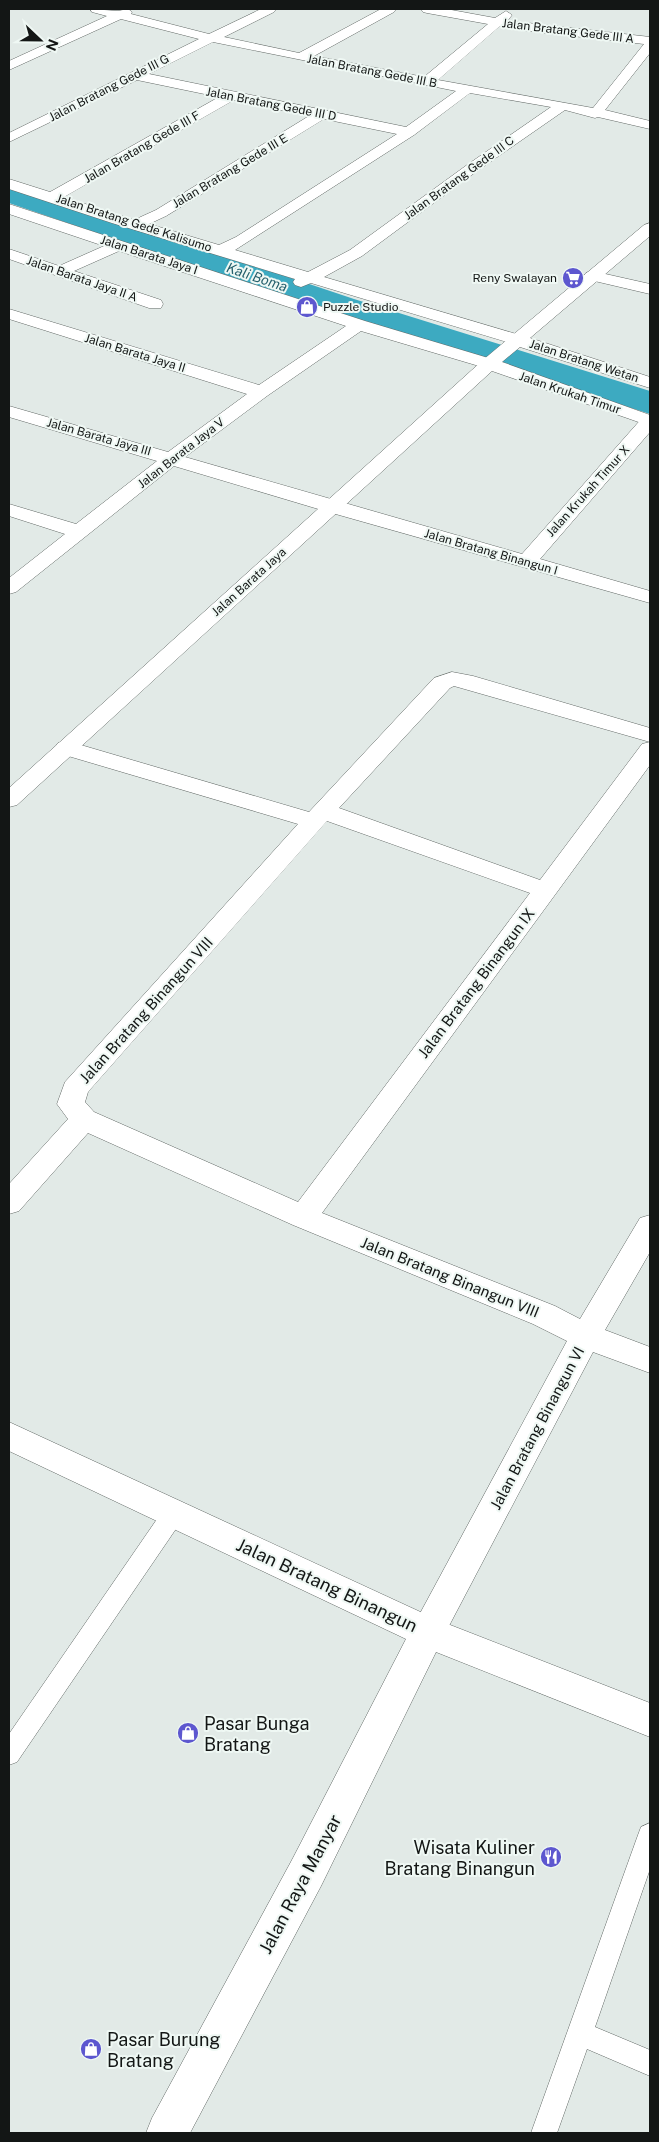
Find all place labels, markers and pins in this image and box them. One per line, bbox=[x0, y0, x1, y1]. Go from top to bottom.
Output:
supermarket icon: Reny Swalayan bbox=[561, 266, 585, 290]
place label: Reny Swalayan bbox=[472, 271, 557, 285]
shop icon: Puzzle Studio bbox=[295, 295, 319, 319]
place label: Puzzle Studio bbox=[323, 300, 399, 314]
place label: Pasar Bunga Bratang bbox=[204, 1713, 310, 1755]
shop icon: Pasar Bunga Bratang bbox=[176, 1721, 200, 1745]
place label: Wisata Kuliner Bratang Binangun bbox=[385, 1837, 535, 1879]
restaurant icon: Wisata Kuliner Bratang Binangun bbox=[539, 1845, 563, 1869]
place label: Pasar Burung Bratang bbox=[107, 2029, 221, 2071]
shop icon: Pasar Burung Bratang bbox=[79, 2037, 103, 2061]

